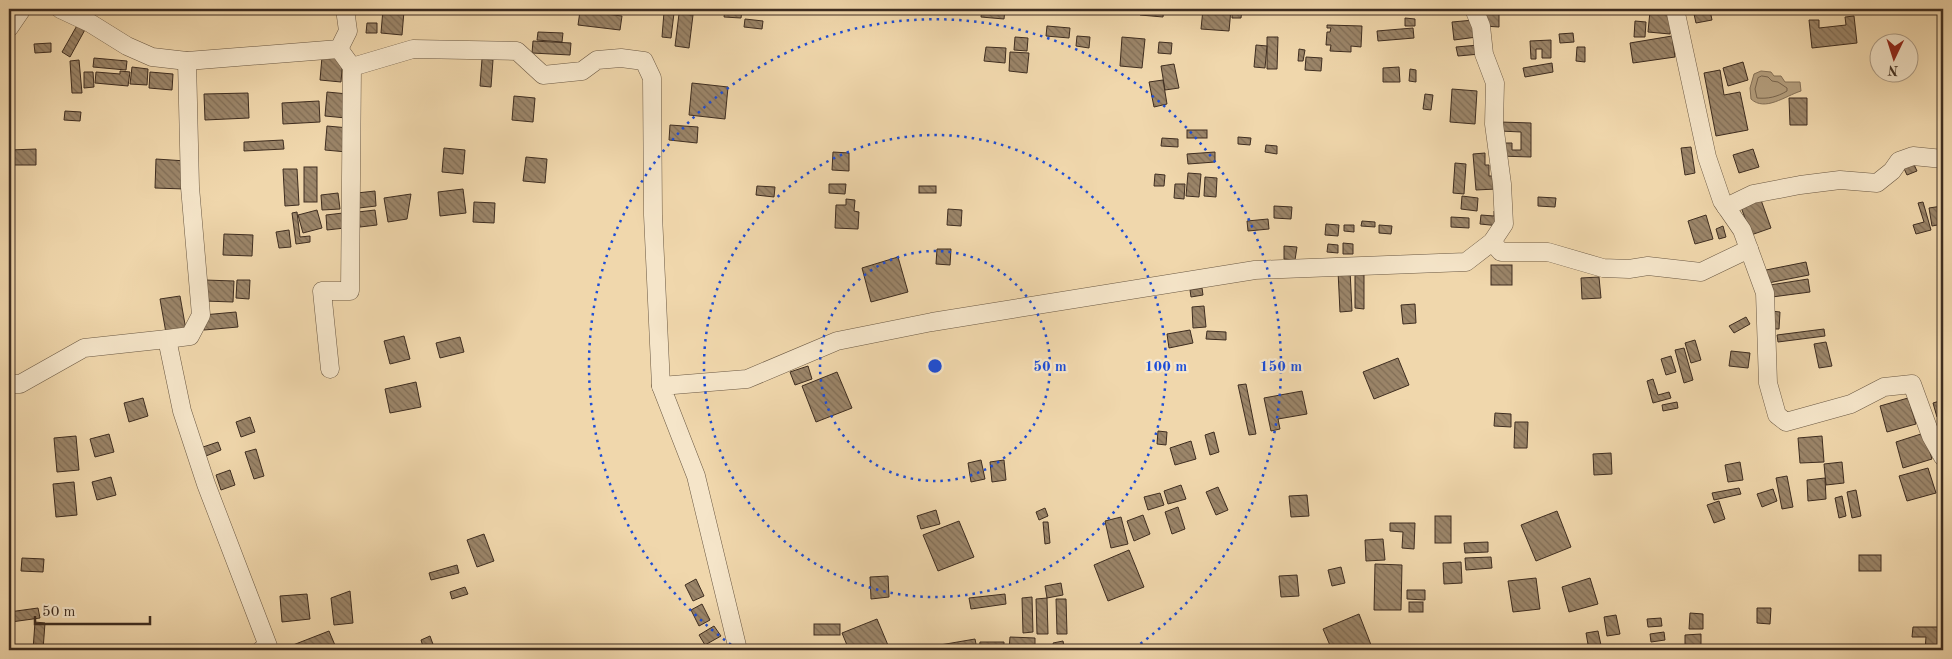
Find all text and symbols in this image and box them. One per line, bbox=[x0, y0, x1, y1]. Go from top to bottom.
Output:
north arrow bbox=[1870, 32, 1920, 82]
text: N bbox=[1887, 63, 1899, 77]
centre of rings bbox=[926, 357, 944, 375]
text: 50 m bbox=[1033, 360, 1067, 375]
text: 100 m bbox=[1145, 360, 1187, 375]
text: 150 m bbox=[1260, 360, 1302, 375]
scale bar bbox=[35, 594, 150, 626]
text: 50 m bbox=[42, 605, 76, 620]

